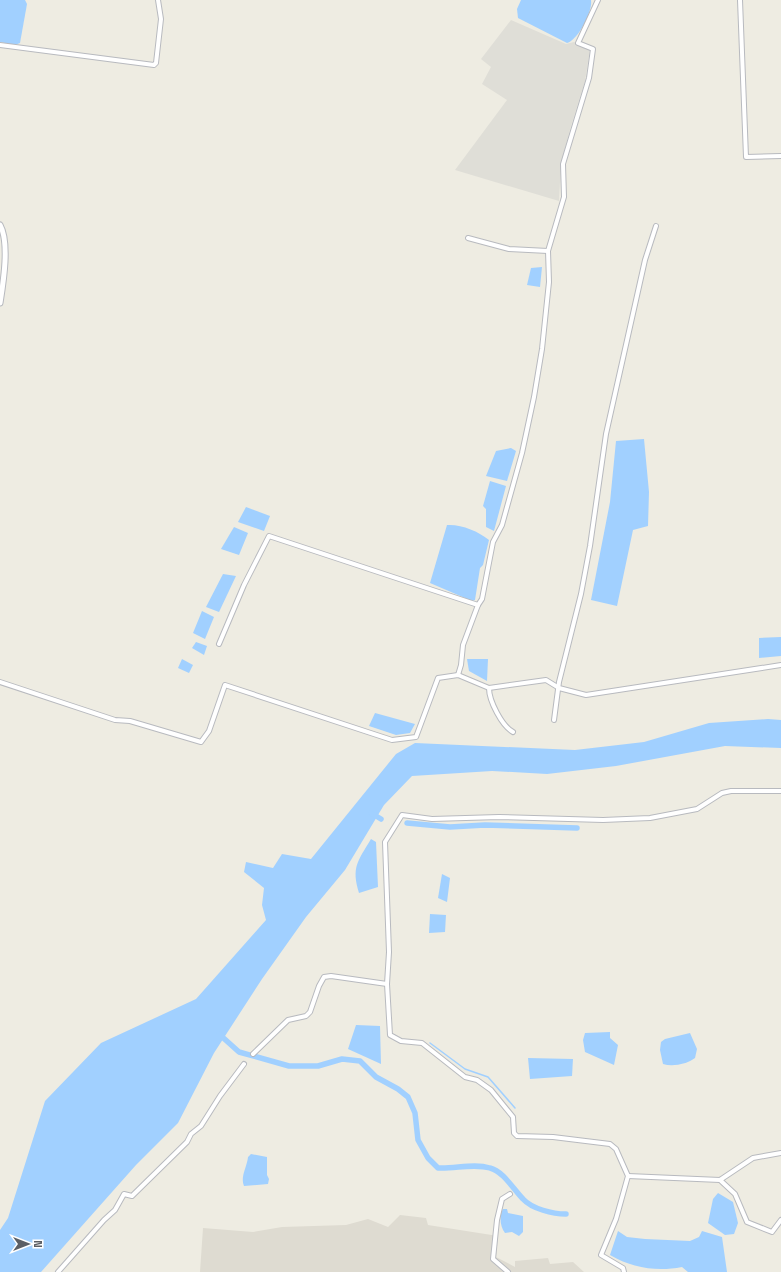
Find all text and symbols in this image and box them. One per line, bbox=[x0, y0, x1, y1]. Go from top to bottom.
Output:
north arrow bbox=[8, 1224, 48, 1264]
text: N bbox=[31, 1240, 45, 1248]

